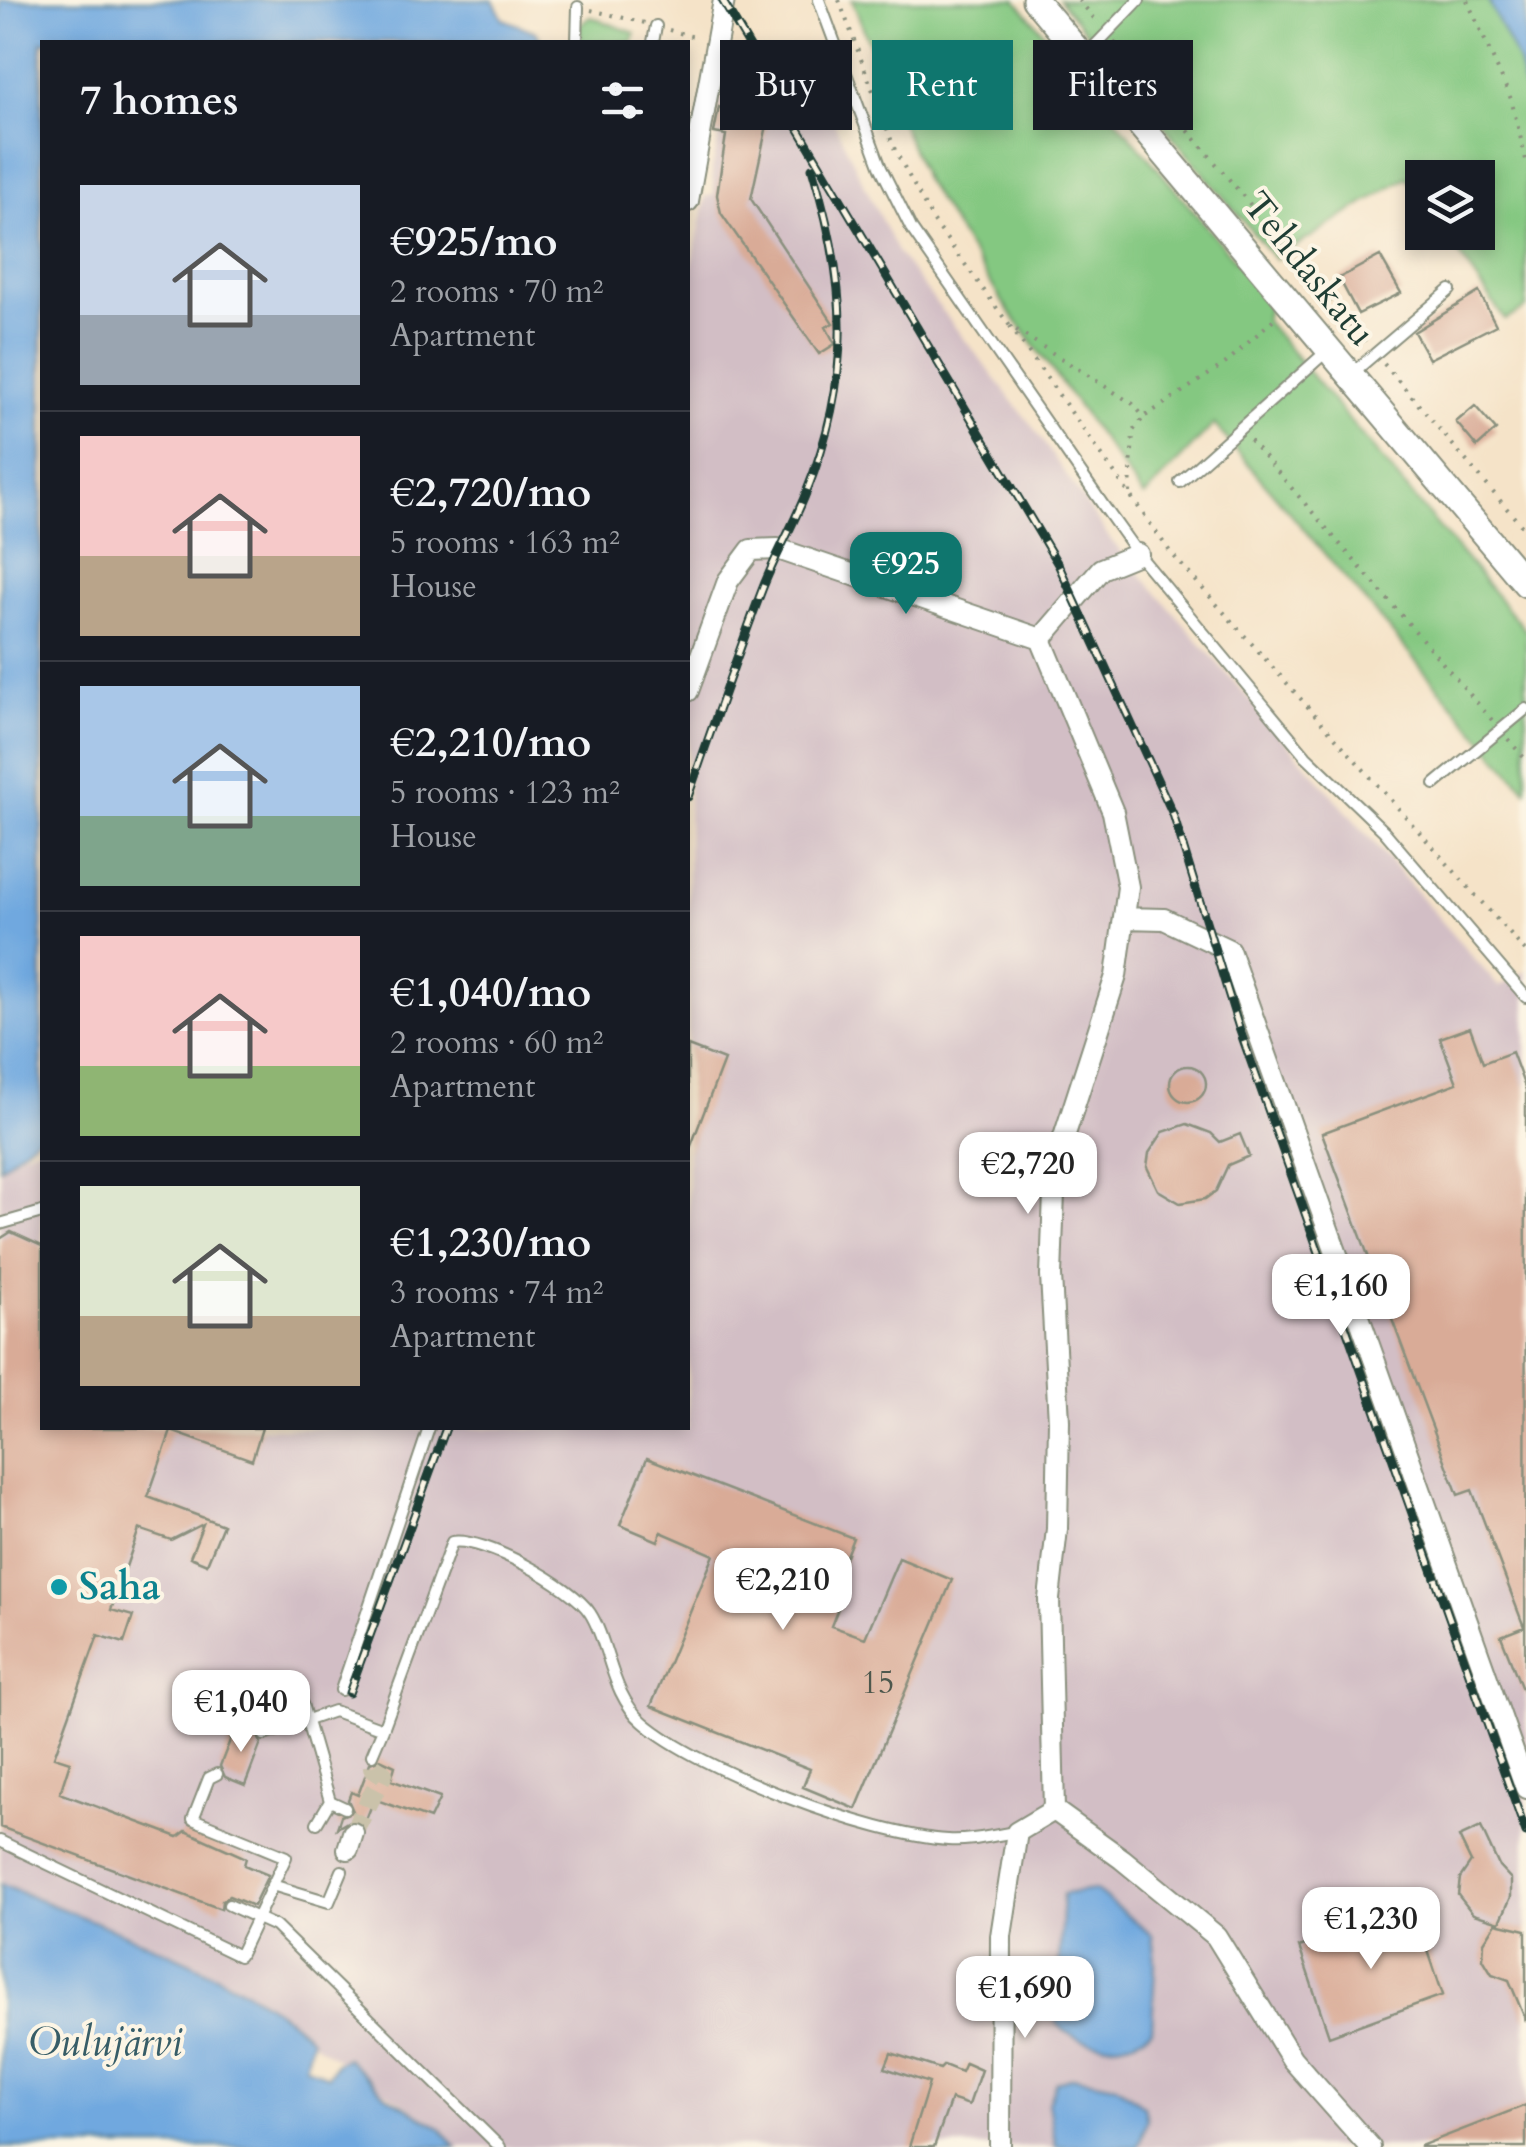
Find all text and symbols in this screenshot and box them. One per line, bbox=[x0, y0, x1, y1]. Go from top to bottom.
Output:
chip: Buy bbox=[720, 40, 852, 130]
chip: Rent bbox=[872, 40, 1013, 130]
chip: Filters bbox=[1033, 40, 1193, 130]
text: 7 homes bbox=[80, 72, 238, 129]
icon: filters bbox=[595, 73, 650, 128]
map controls bbox=[1405, 160, 1495, 250]
button: layers bbox=[1405, 160, 1495, 250]
street label: Tehdaskatu bbox=[1231, 181, 1387, 357]
text: €925/mo bbox=[390, 213, 558, 270]
icon: home bbox=[160, 225, 280, 345]
text: 2 rooms · 70 m² bbox=[390, 270, 603, 314]
text: Apartment bbox=[390, 314, 535, 358]
text: €2,720/mo bbox=[390, 464, 591, 521]
icon: home bbox=[160, 476, 280, 596]
text: 5 rooms · 163 m² bbox=[390, 521, 620, 565]
pin: €925 bbox=[847, 532, 965, 617]
text: €925 bbox=[872, 542, 940, 586]
text: House bbox=[390, 565, 477, 609]
text: €2,210/mo bbox=[390, 714, 591, 771]
icon: home bbox=[160, 726, 280, 846]
text: 5 rooms · 123 m² bbox=[390, 771, 620, 815]
text: House bbox=[390, 815, 477, 859]
text: €1,040/mo bbox=[390, 964, 591, 1021]
icon: home bbox=[160, 976, 280, 1096]
text: 2 rooms · 60 m² bbox=[390, 1021, 603, 1065]
text: Apartment bbox=[390, 1065, 535, 1109]
pin: €2,720 bbox=[947, 1132, 1109, 1217]
text: €2,720 bbox=[981, 1142, 1075, 1186]
text: €1,230/mo bbox=[390, 1214, 591, 1271]
icon: home bbox=[160, 1226, 280, 1346]
pin: €1,160 bbox=[1260, 1254, 1422, 1339]
text: €1,160 bbox=[1294, 1264, 1388, 1308]
text: 3 rooms · 74 m² bbox=[390, 1271, 603, 1315]
text: Apartment bbox=[390, 1315, 535, 1359]
pin: €2,210 bbox=[702, 1548, 864, 1633]
text: €2,210 bbox=[736, 1558, 830, 1602]
place label: Saha bbox=[79, 1561, 161, 1613]
marker: Saha bbox=[48, 1576, 70, 1598]
house number: 15 bbox=[862, 1661, 894, 1705]
pin: €1,040 bbox=[160, 1670, 322, 1755]
text: €1,040 bbox=[194, 1680, 288, 1724]
pin: €1,230 bbox=[1290, 1887, 1452, 1972]
text: €1,230 bbox=[1324, 1897, 1418, 1941]
pin: €1,690 bbox=[944, 1956, 1106, 2041]
text: €1,690 bbox=[978, 1966, 1072, 2010]
water label: Oulujärvi bbox=[28, 2015, 183, 2070]

